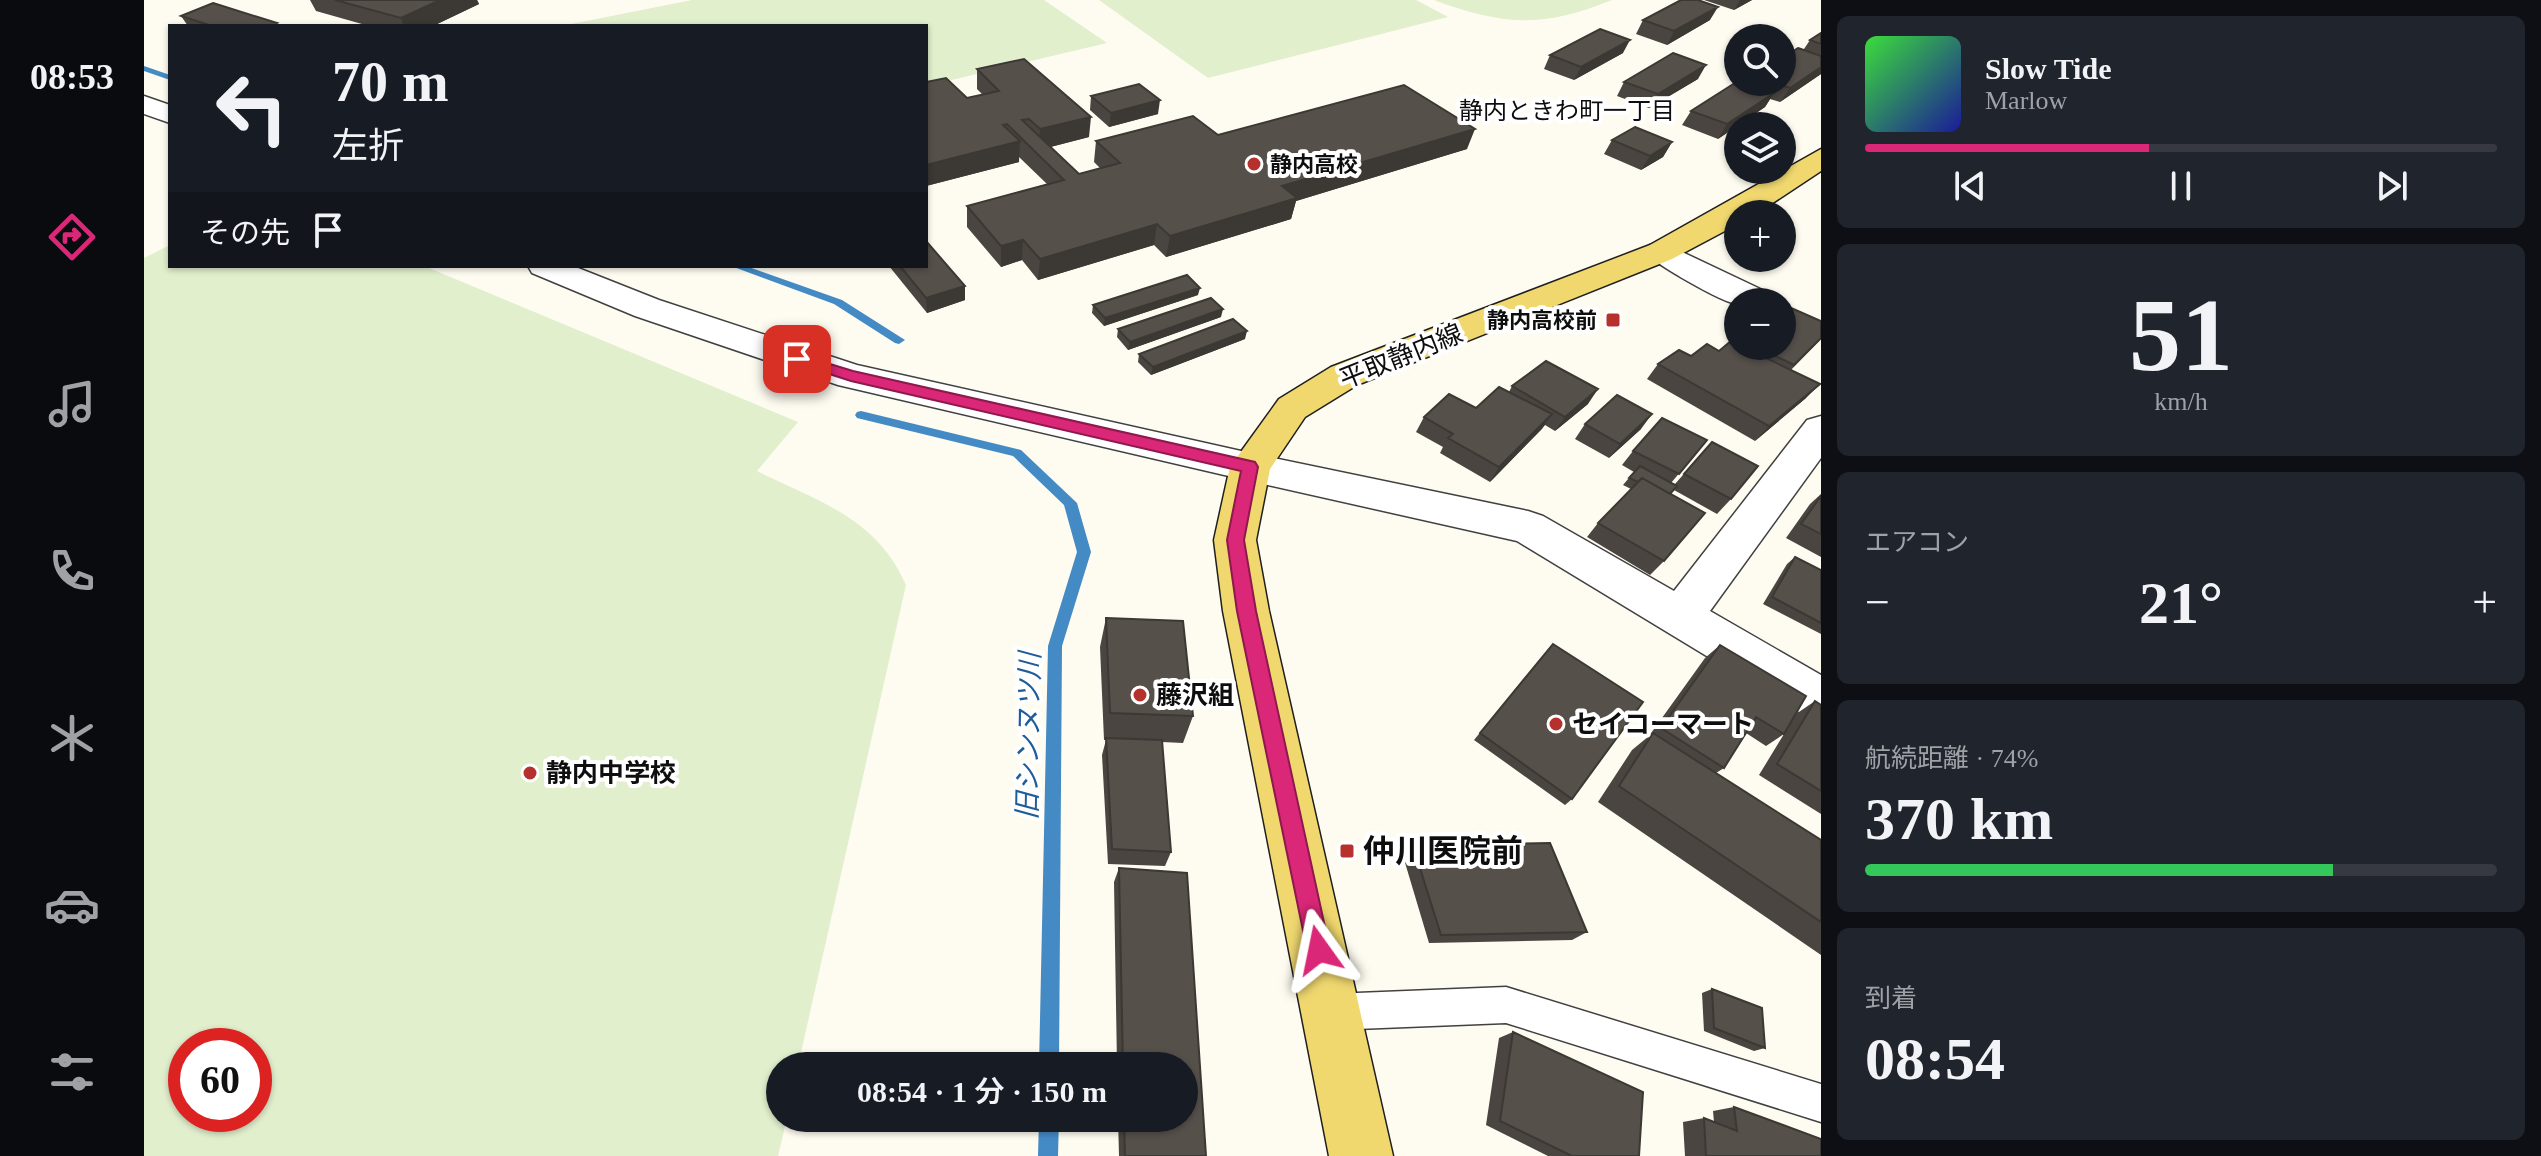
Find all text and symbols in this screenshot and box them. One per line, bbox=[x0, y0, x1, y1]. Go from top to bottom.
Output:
map controls bbox=[1724, 24, 1796, 360]
button: search bbox=[1724, 24, 1796, 96]
text: 70 m bbox=[332, 51, 449, 113]
text: Slow Tide bbox=[1985, 52, 2111, 85]
icon: left bbox=[200, 56, 304, 160]
text: 08:53 bbox=[30, 57, 114, 97]
text: Marlow bbox=[1985, 86, 2067, 115]
district label: 静内ときわ町一丁目 bbox=[1459, 98, 1675, 124]
button: layers bbox=[1724, 112, 1796, 184]
text: 左折 bbox=[332, 126, 404, 166]
place label: 静内高校 bbox=[1270, 152, 1358, 177]
marker: 静内高校 bbox=[1245, 155, 1263, 173]
icon: previous bbox=[1948, 164, 1992, 208]
icon: pause bbox=[2159, 164, 2203, 208]
icon: next bbox=[2370, 164, 2414, 208]
button: + bbox=[1724, 200, 1796, 272]
icon: arrive bbox=[306, 208, 350, 252]
icon: directions bbox=[44, 209, 100, 265]
text: その先 bbox=[200, 216, 290, 249]
text: 51 bbox=[2129, 277, 2233, 392]
button: − bbox=[1724, 288, 1796, 360]
place label: 静内高校前 bbox=[1487, 308, 1597, 333]
marker: 静内高校前 bbox=[1604, 311, 1622, 329]
street label: 平取静内線 bbox=[1335, 319, 1467, 394]
pin bbox=[763, 325, 831, 393]
icon: arrive bbox=[775, 337, 819, 381]
icon: music bbox=[44, 376, 100, 432]
text: km/h bbox=[2154, 387, 2208, 416]
text: エアコン bbox=[1865, 528, 1969, 557]
icon: phone bbox=[44, 543, 100, 599]
text: 21° bbox=[2139, 570, 2223, 636]
text: − bbox=[1865, 578, 1890, 627]
text: + bbox=[2472, 578, 2497, 627]
water label: 旧シンヌツ川 bbox=[1012, 649, 1046, 820]
place label: 藤沢組 bbox=[1156, 681, 1234, 710]
marker: 藤沢組 bbox=[1131, 686, 1149, 704]
icon: climate bbox=[44, 710, 100, 766]
place label: セイコーマート bbox=[1572, 710, 1754, 739]
marker: セイコーマート bbox=[1547, 715, 1565, 733]
text: 航続距離 · 74% bbox=[1865, 744, 2038, 773]
place label: 静内中学校 bbox=[546, 759, 676, 788]
marker: 静内中学校 bbox=[521, 764, 539, 782]
text: 370 km bbox=[1865, 786, 2053, 852]
place label: 仲川医院前 bbox=[1363, 833, 1523, 869]
marker: 仲川医院前 bbox=[1338, 842, 1356, 860]
icon: car bbox=[44, 877, 100, 933]
position arrow bbox=[1277, 908, 1361, 992]
text: 到着 bbox=[1865, 984, 1917, 1013]
text: 08:54 bbox=[1865, 1026, 2005, 1092]
speed limit sign: 60 bbox=[168, 1028, 272, 1132]
icon: filters bbox=[44, 1044, 100, 1100]
text: 08:54 · 1 分 · 150 m bbox=[857, 1075, 1107, 1108]

